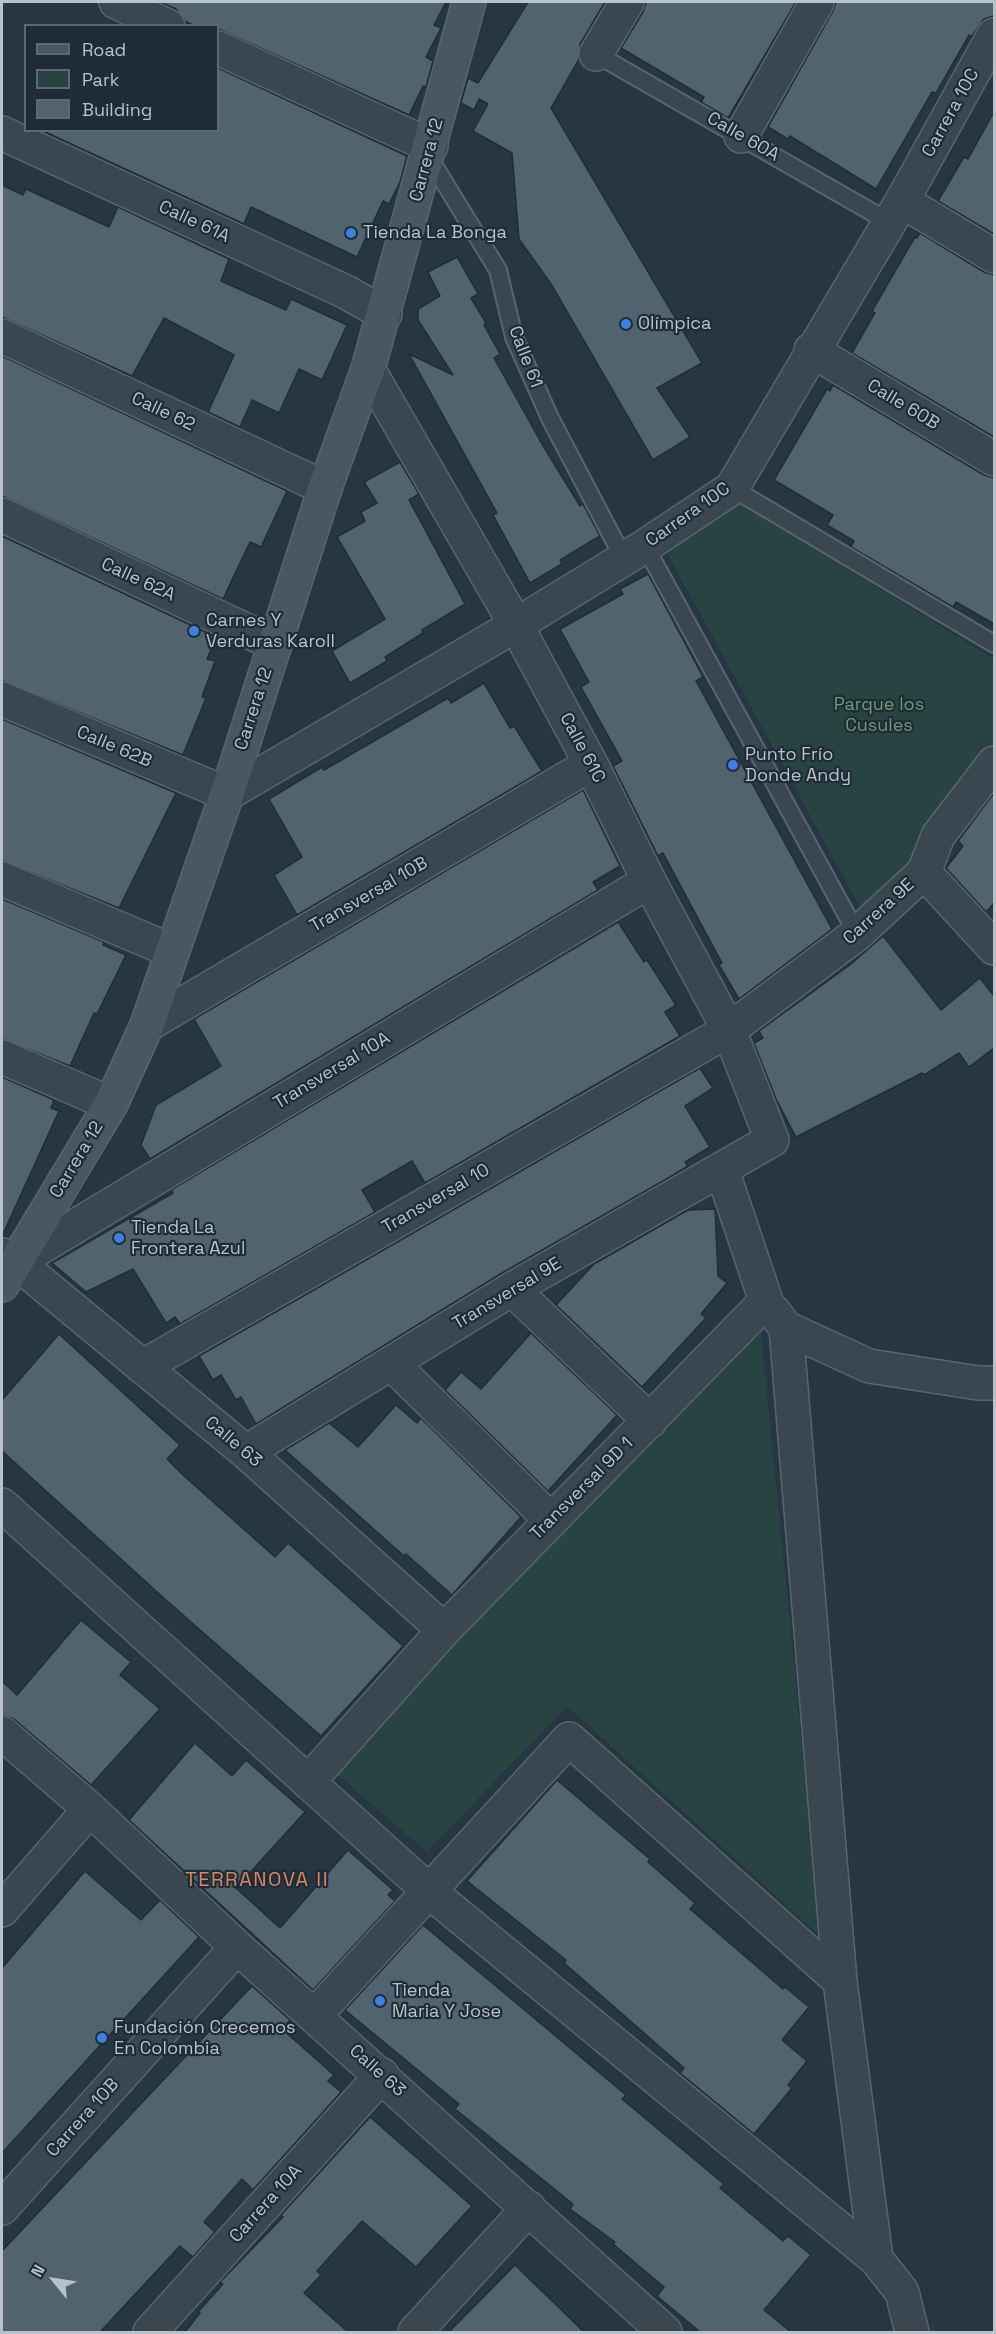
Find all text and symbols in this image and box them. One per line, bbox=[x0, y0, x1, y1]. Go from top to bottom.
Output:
legend bbox=[24, 24, 219, 132]
text: Road bbox=[82, 38, 126, 61]
street label: Carrera 10C bbox=[918, 65, 984, 161]
text: Park bbox=[82, 68, 119, 91]
text: Building bbox=[82, 98, 152, 121]
street label: Calle 60A bbox=[703, 108, 783, 166]
street label: Carrera 12 bbox=[405, 116, 449, 204]
street label: Calle 61A bbox=[155, 196, 233, 248]
place label: Tienda La Bonga bbox=[363, 222, 507, 244]
marker: Tienda La Bonga bbox=[344, 226, 358, 240]
place label: Olímpica bbox=[638, 313, 711, 335]
marker: Olímpica bbox=[619, 317, 633, 331]
street label: Calle 61 bbox=[503, 323, 547, 391]
street label: Calle 60B bbox=[863, 375, 943, 435]
street label: Calle 62 bbox=[128, 388, 198, 436]
street label: Carrera 10C bbox=[642, 478, 734, 552]
street label: Calle 62A bbox=[98, 553, 178, 607]
place label: Carnes Y Verduras Karoll bbox=[206, 610, 335, 652]
marker: Carnes Y Verduras Karoll bbox=[187, 624, 201, 638]
street label: Carrera 12 bbox=[230, 665, 278, 753]
park label: Parque los Cusules bbox=[834, 694, 924, 736]
street label: Calle 61C bbox=[555, 709, 609, 787]
street label: Calle 62B bbox=[73, 721, 155, 773]
place label: Punto Frío Donde Andy bbox=[745, 744, 851, 786]
marker: Punto Frío Donde Andy bbox=[726, 758, 740, 772]
street label: Transversal 10B bbox=[306, 852, 432, 938]
street label: Carrera 9E bbox=[839, 874, 919, 950]
street label: Transversal 10A bbox=[270, 1028, 394, 1114]
street label: Carrera 12 bbox=[46, 1118, 108, 1202]
street label: Transversal 10 bbox=[378, 1159, 494, 1239]
place label: Tienda La Frontera Azul bbox=[131, 1217, 245, 1260]
marker: Tienda La Frontera Azul bbox=[112, 1231, 126, 1245]
street label: Transversal 9E bbox=[449, 1253, 565, 1335]
street label: Calle 63 bbox=[200, 1412, 266, 1472]
street label: Transversal 9D 1 bbox=[526, 1433, 638, 1545]
district label: TERRANOVA II bbox=[185, 1869, 329, 1893]
place label: Tienda Maria Y Jose bbox=[392, 1980, 501, 2022]
marker: Tienda Maria Y Jose bbox=[373, 1994, 387, 2008]
place label: Fundación Crecemos En Colombia bbox=[114, 2017, 296, 2060]
marker: Fundación Crecemos En Colombia bbox=[95, 2031, 109, 2045]
street label: Calle 63 bbox=[345, 2040, 409, 2102]
street label: Carrera 10B bbox=[42, 2074, 124, 2162]
street label: Carrera 10A bbox=[225, 2160, 307, 2248]
north arrow bbox=[24, 2250, 84, 2310]
text: N bbox=[26, 2261, 50, 2281]

